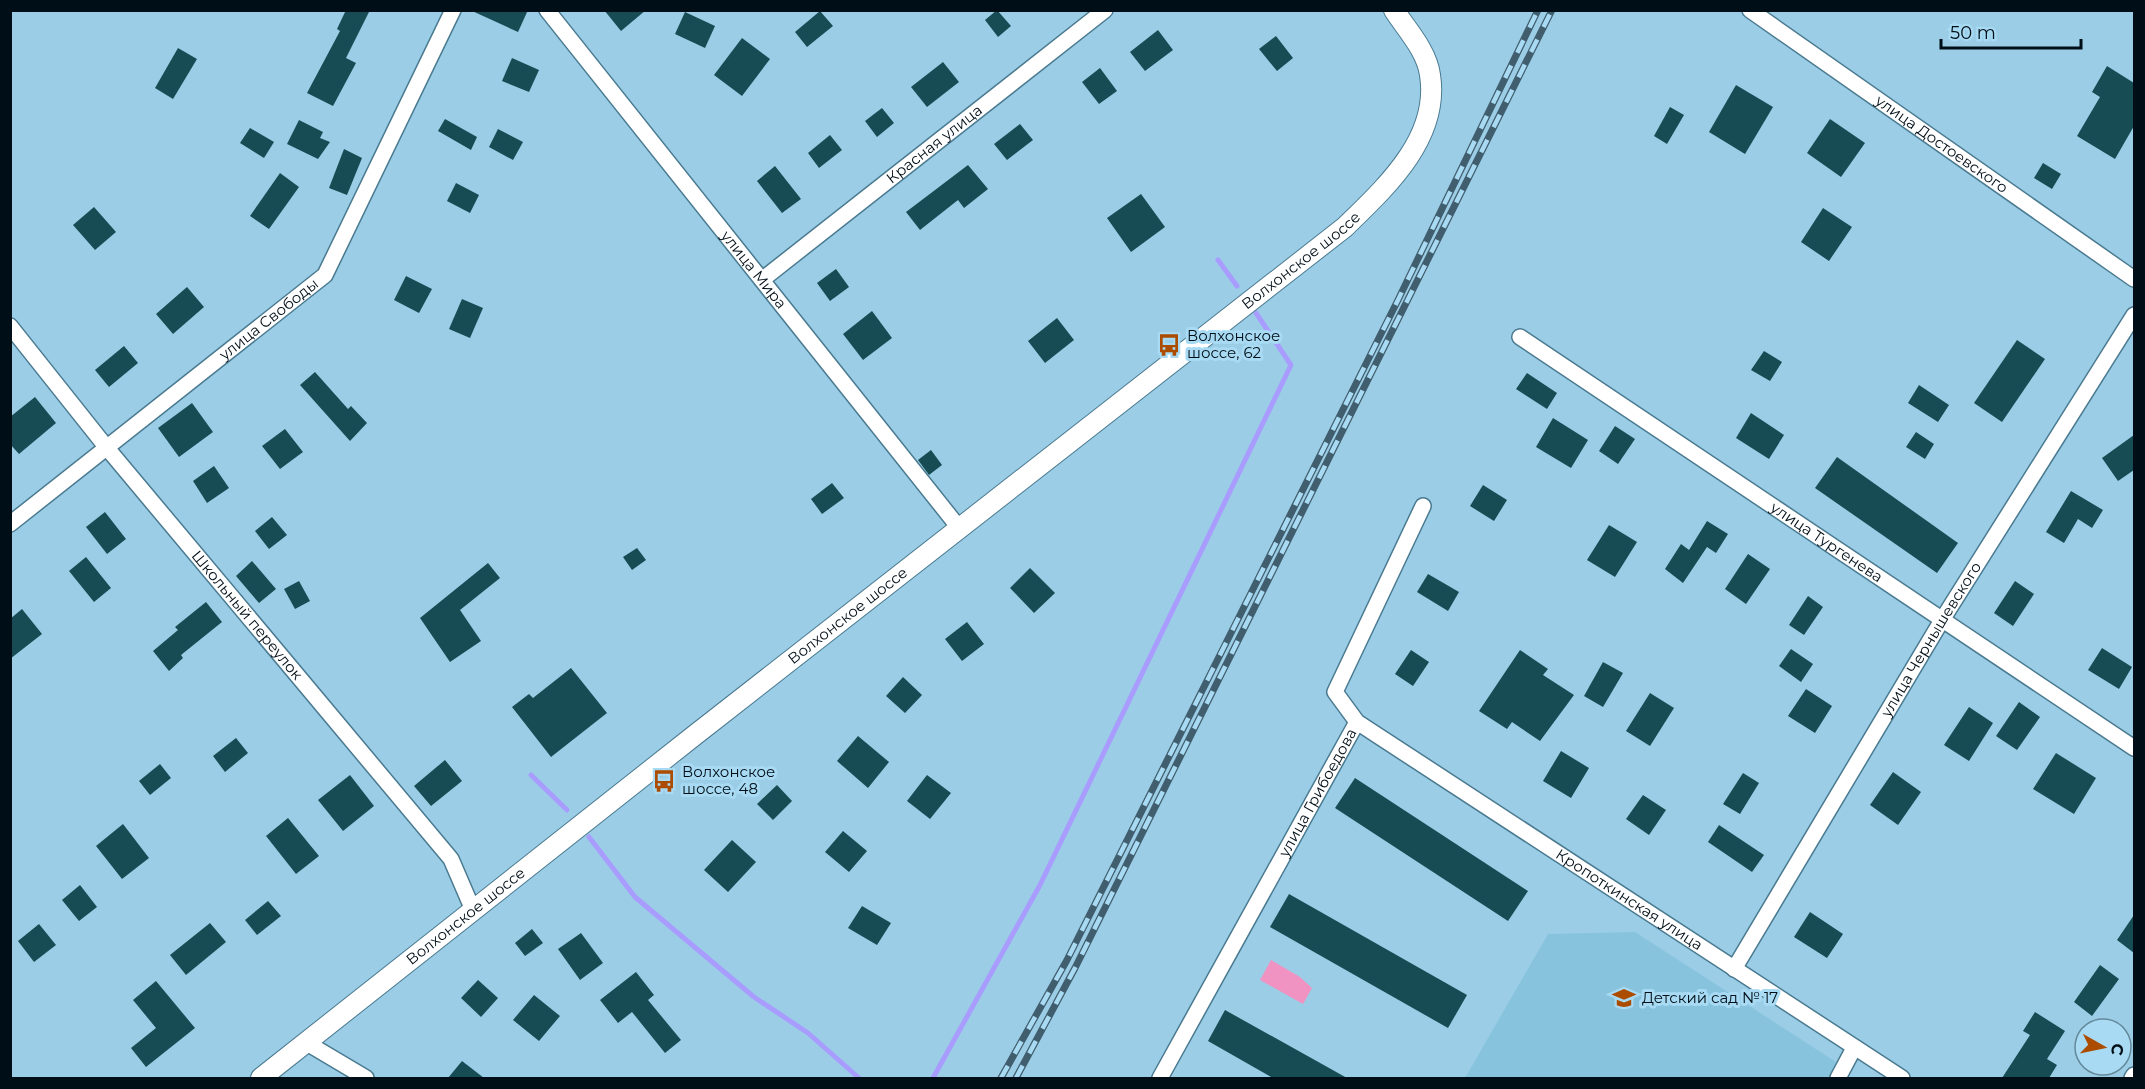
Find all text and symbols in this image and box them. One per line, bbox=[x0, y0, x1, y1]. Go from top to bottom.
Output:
scale bar bbox=[1941, 12, 2080, 50]
text: 50 m bbox=[1950, 22, 1996, 44]
street label: улица Достоевского bbox=[1871, 90, 2012, 197]
street label: Красная улица bbox=[882, 100, 986, 187]
street label: Волхонское шоссе bbox=[1238, 207, 1364, 313]
street label: улица Мира bbox=[717, 226, 791, 312]
street label: улица Свободы bbox=[214, 274, 322, 365]
place label: Волхонское шоссе, 62 bbox=[1187, 326, 1280, 362]
bus stop icon: Волхонское шоссе, 62 bbox=[1156, 332, 1182, 358]
street label: улица Тургенева bbox=[1766, 497, 1887, 586]
street label: Школьный переулок bbox=[188, 546, 307, 684]
street label: улица Чернышевского bbox=[1876, 558, 1985, 721]
street label: Волхонское шоссе bbox=[784, 563, 911, 668]
street label: улица Грибоедова bbox=[1274, 725, 1361, 861]
place label: Волхонское шоссе, 48 bbox=[682, 762, 775, 798]
bus stop icon: Волхонское шоссе, 48 bbox=[651, 768, 677, 794]
street label: Кропоткинская улица bbox=[1552, 844, 1706, 954]
street label: Волхонское шоссе bbox=[402, 863, 529, 969]
school or university icon: Детский сад № 17 bbox=[1611, 985, 1637, 1011]
place label: Детский сад № 17 bbox=[1642, 988, 1778, 1007]
north arrow bbox=[2073, 1017, 2133, 1077]
text: С bbox=[2107, 1042, 2128, 1057]

